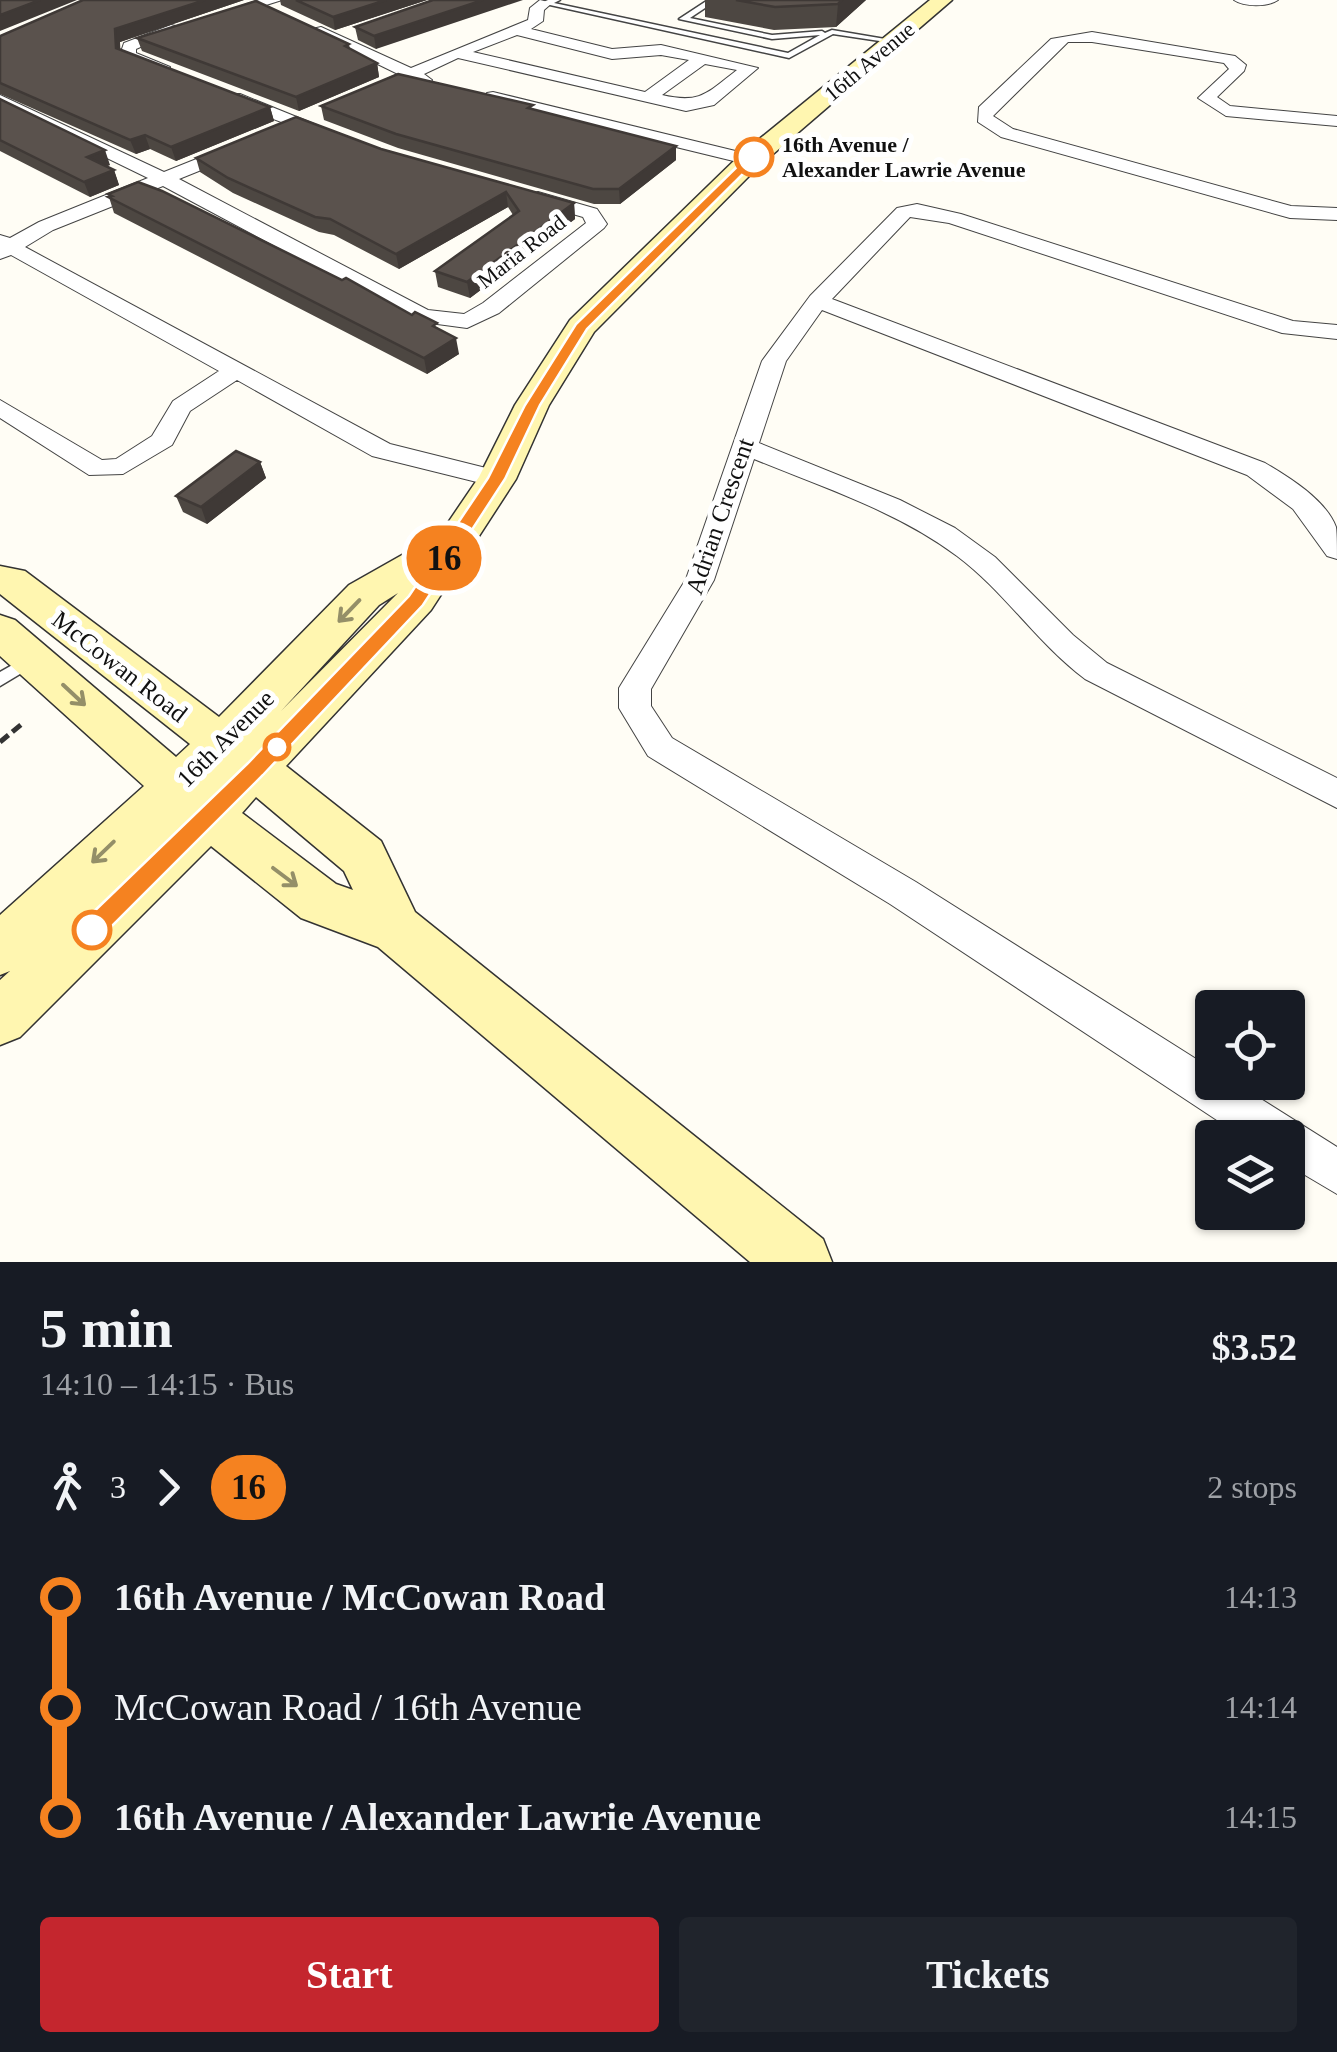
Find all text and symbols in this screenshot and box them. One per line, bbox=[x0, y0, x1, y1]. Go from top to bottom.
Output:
street label: 16th Avenue bbox=[819, 16, 920, 106]
place label: 16th Avenue / Alexander Lawrie Avenue bbox=[782, 132, 1026, 182]
marker: 16th Avenue / Alexander Lawrie Avenue bbox=[735, 138, 773, 176]
street label: Maria Road bbox=[472, 209, 570, 293]
street label: Adrian Crescent bbox=[680, 435, 759, 598]
line badge: 16 bbox=[399, 526, 489, 590]
text: 16 bbox=[427, 539, 462, 578]
one-way arrow bbox=[337, 598, 361, 622]
street label: McCowan Road bbox=[47, 606, 193, 728]
one-way arrow bbox=[61, 683, 86, 706]
street label: 16th Avenue bbox=[172, 685, 279, 792]
unlabelled marker bbox=[264, 734, 290, 760]
one-way arrow bbox=[92, 840, 116, 864]
one-way arrow bbox=[272, 865, 298, 887]
unlabelled marker bbox=[73, 911, 111, 949]
map controls bbox=[1195, 990, 1305, 1230]
button: locate bbox=[1195, 990, 1305, 1100]
button: layers bbox=[1195, 1120, 1305, 1230]
text: 5 min bbox=[40, 1298, 173, 1359]
text: $3.52 bbox=[1212, 1326, 1297, 1368]
text: 14:10 – 14:15 · Bus bbox=[40, 1366, 294, 1402]
icon: walk bbox=[40, 1460, 95, 1515]
icon: forward bbox=[141, 1460, 196, 1515]
text: 16 bbox=[231, 1468, 266, 1507]
text: 3 bbox=[110, 1469, 126, 1505]
text: 2 stops bbox=[1207, 1469, 1297, 1505]
text: 16th Avenue / McCowan Road bbox=[114, 1576, 605, 1618]
text: 14:13 bbox=[1224, 1579, 1297, 1615]
text: McCowan Road / 16th Avenue bbox=[114, 1686, 582, 1728]
text: 14:14 bbox=[1224, 1689, 1297, 1725]
text: 16th Avenue / Alexander Lawrie Avenue bbox=[114, 1796, 761, 1838]
text: 14:15 bbox=[1224, 1799, 1297, 1835]
button: Start bbox=[40, 1917, 659, 2032]
button: Tickets bbox=[679, 1917, 1297, 2032]

